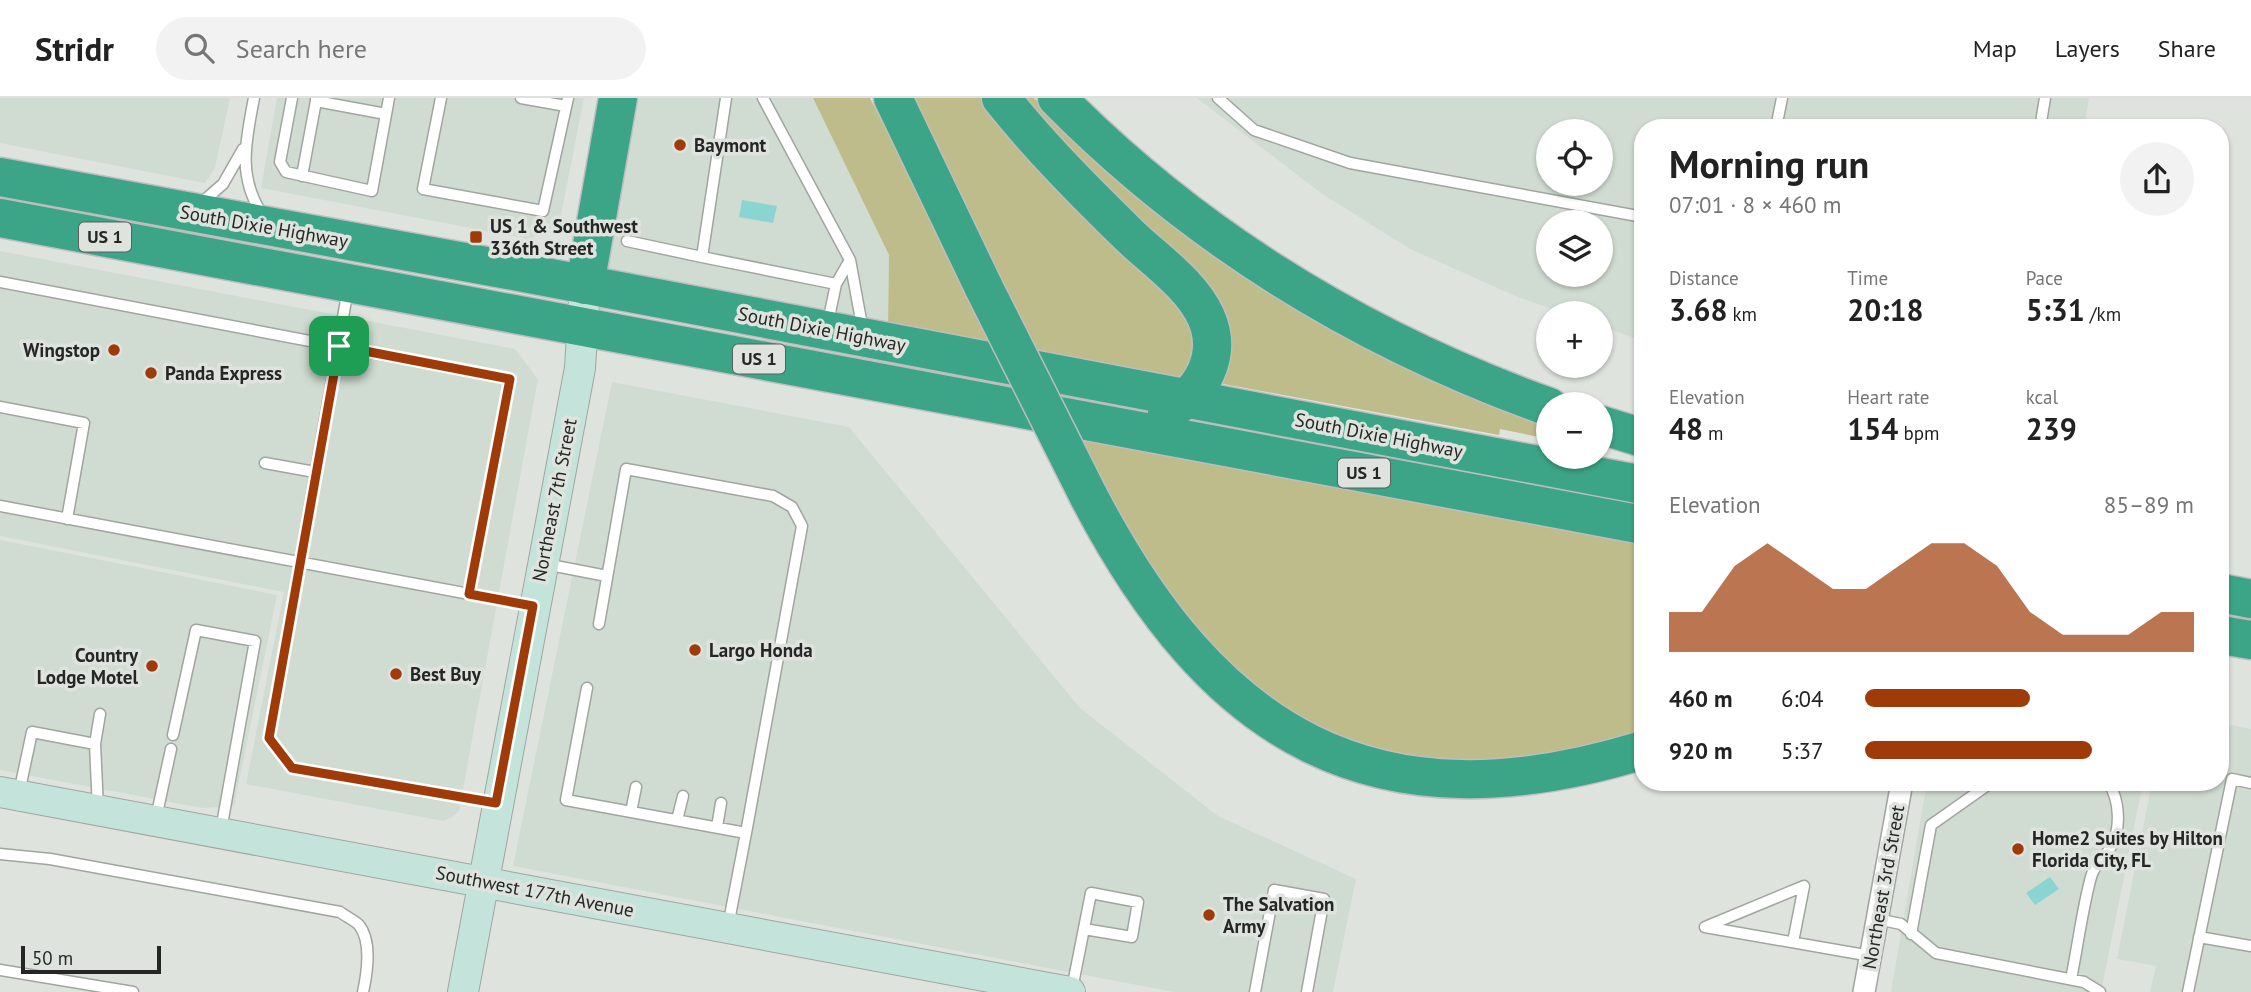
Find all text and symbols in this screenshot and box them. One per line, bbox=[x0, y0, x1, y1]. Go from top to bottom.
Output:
search box bbox=[156, 17, 646, 80]
text: Stridr bbox=[35, 27, 114, 70]
icon: search bbox=[180, 29, 218, 67]
text: Search here bbox=[236, 32, 367, 65]
text: Map bbox=[1973, 33, 2017, 64]
text: Layers bbox=[2055, 33, 2120, 64]
text: Share bbox=[2158, 33, 2216, 64]
map controls bbox=[1536, 119, 1613, 469]
button: locate bbox=[1536, 119, 1613, 196]
place label: Baymont bbox=[694, 133, 767, 157]
marker: Baymont bbox=[672, 137, 688, 153]
text: Morning run bbox=[1669, 139, 1869, 188]
button: share bbox=[2120, 142, 2194, 216]
text: 07:01 · 8 × 460 m bbox=[1669, 190, 1841, 219]
street label: South Dixie Highway bbox=[178, 199, 350, 253]
button: layers bbox=[1536, 210, 1613, 287]
place label: US 1 & Southwest 336th Street bbox=[490, 214, 638, 260]
road number: US 1 bbox=[79, 222, 131, 252]
marker: US 1 & Southwest 336th Street bbox=[468, 229, 484, 245]
text: Distance bbox=[1669, 266, 1739, 290]
text: Time bbox=[1847, 266, 1888, 290]
text: Pace bbox=[2026, 266, 2063, 290]
text: 3.68 bbox=[1669, 290, 1727, 329]
text: 20:18 bbox=[1847, 290, 1923, 329]
text: 5:31 bbox=[2026, 290, 2085, 329]
street label: South Dixie Highway bbox=[736, 301, 908, 357]
button: + bbox=[1536, 301, 1613, 378]
text: km bbox=[1727, 302, 1757, 326]
text: /km bbox=[2085, 302, 2121, 326]
pin bbox=[309, 316, 369, 376]
icon: arrive bbox=[320, 327, 358, 365]
place label: Wingstop bbox=[23, 338, 100, 362]
marker: Wingstop bbox=[106, 342, 122, 358]
road number: US 1 bbox=[733, 344, 785, 374]
place label: Panda Express bbox=[165, 361, 282, 385]
marker: Panda Express bbox=[143, 365, 159, 381]
text: Elevation bbox=[1669, 385, 1745, 409]
text: Heart rate bbox=[1847, 385, 1929, 409]
text: kcal bbox=[2026, 385, 2058, 409]
button: − bbox=[1536, 392, 1613, 469]
street label: South Dixie Highway bbox=[1293, 407, 1465, 463]
text: 48 bbox=[1669, 409, 1703, 448]
text: 154 bbox=[1847, 409, 1898, 448]
text: 239 bbox=[2026, 409, 2077, 448]
street label: Northeast 7th Street bbox=[526, 416, 582, 584]
text: m bbox=[1703, 421, 1724, 445]
text: bpm bbox=[1898, 421, 1939, 445]
road number: US 1 bbox=[1338, 458, 1390, 488]
text: Elevation bbox=[1669, 490, 1761, 519]
text: 85–89 m bbox=[2104, 490, 2194, 519]
place label: Largo Honda bbox=[709, 638, 813, 662]
marker: Largo Honda bbox=[687, 642, 703, 658]
place label: Country Lodge Motel bbox=[37, 643, 139, 689]
marker: Country Lodge Motel bbox=[144, 658, 160, 674]
place label: Best Buy bbox=[410, 662, 482, 686]
marker: Best Buy bbox=[388, 666, 404, 682]
text: 460 m bbox=[1669, 684, 1732, 713]
text: 6:04 bbox=[1781, 684, 1824, 713]
text: 920 m bbox=[1669, 736, 1732, 765]
text: 5:37 bbox=[1781, 736, 1824, 765]
street label: Northeast 3rd Street bbox=[1857, 803, 1909, 971]
place label: Home2 Suites by Hilton Florida City, FL bbox=[2032, 826, 2223, 872]
marker: Home2 Suites by Hilton Florida City, FL bbox=[2010, 841, 2026, 857]
street label: Southwest 177th Avenue bbox=[434, 860, 636, 922]
place label: The Salvation Army bbox=[1223, 892, 1334, 938]
marker: The Salvation Army bbox=[1201, 907, 1217, 923]
scale bar bbox=[21, 943, 161, 975]
text: 50 m bbox=[32, 946, 73, 970]

